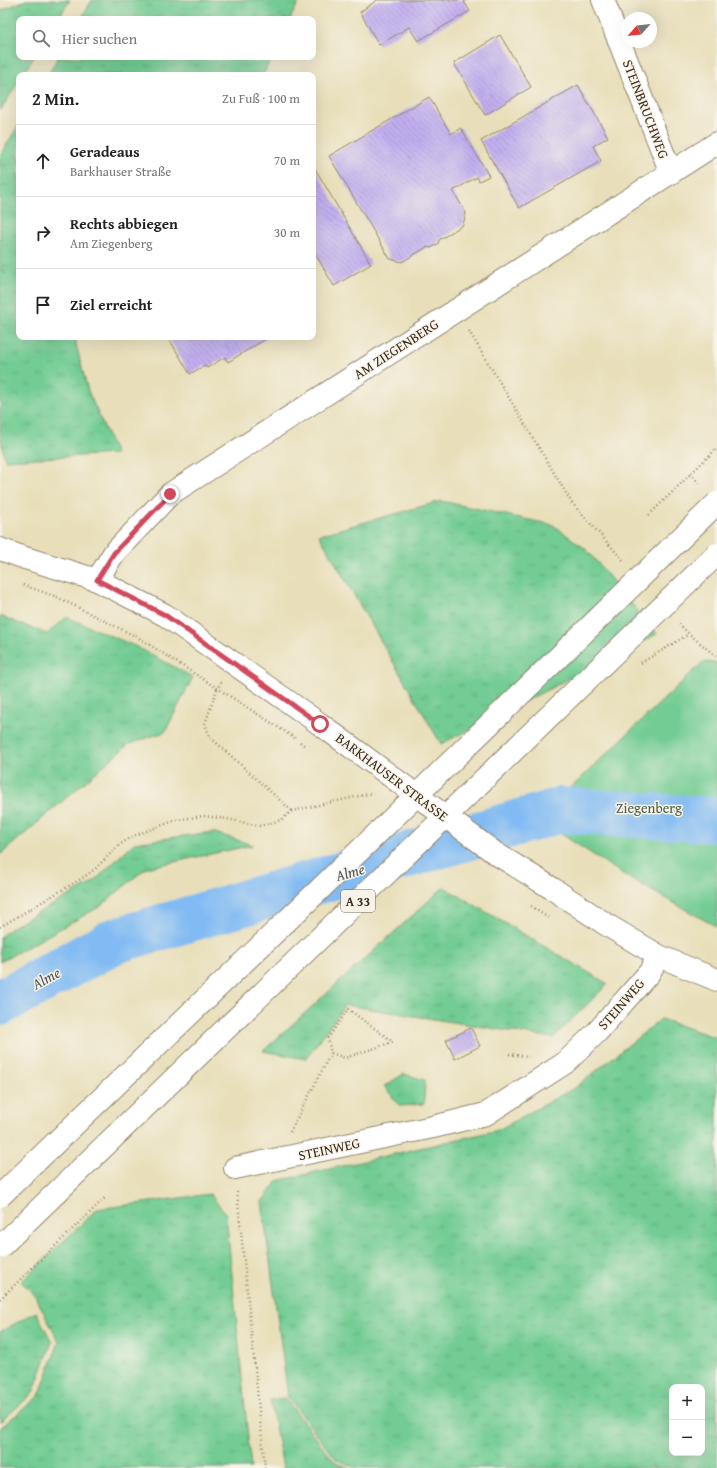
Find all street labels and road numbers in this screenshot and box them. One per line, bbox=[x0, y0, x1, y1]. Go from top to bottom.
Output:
street label: STEINBRUCHWEG bbox=[618, 57, 674, 161]
street label: AM ZIEGENBERG bbox=[350, 314, 442, 384]
street label: BARKHAUSER STRASSE bbox=[332, 728, 452, 826]
road number: A 33 bbox=[341, 890, 375, 912]
street label: STEINWEG bbox=[593, 974, 649, 1034]
street label: STEINWEG bbox=[296, 1133, 362, 1165]

